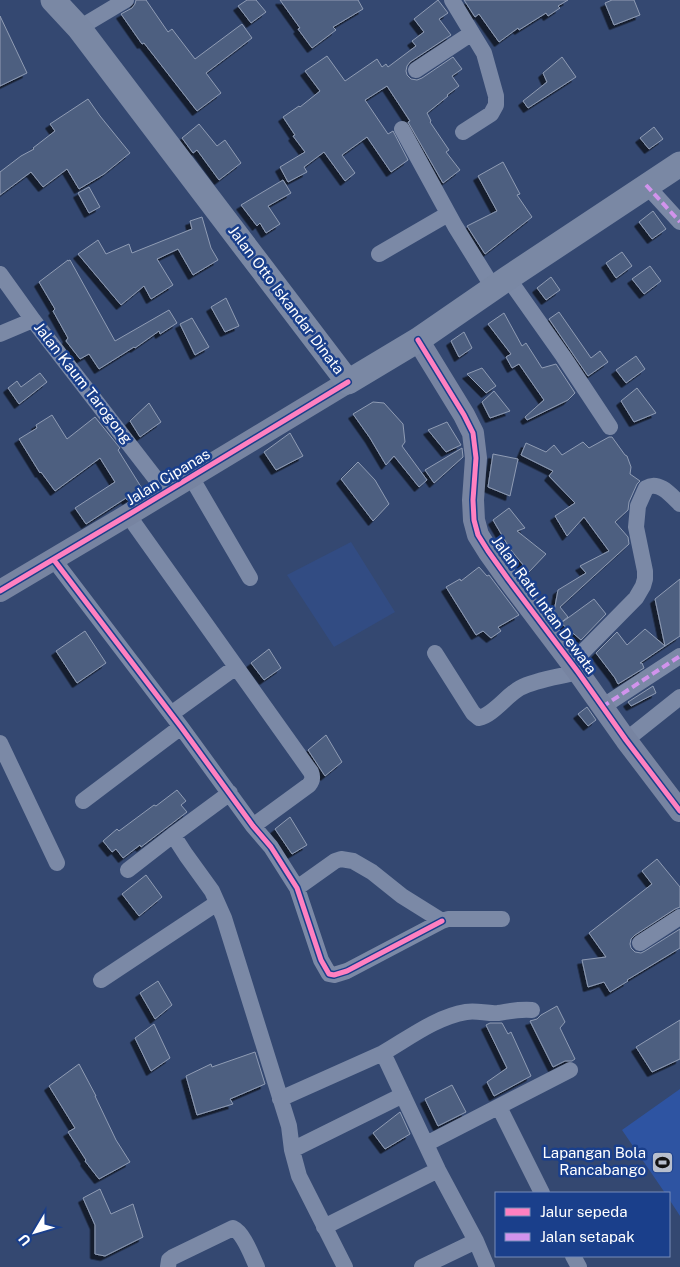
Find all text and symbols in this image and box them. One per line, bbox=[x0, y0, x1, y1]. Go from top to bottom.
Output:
street label: Jalan Otto Iskandar Dinata bbox=[225, 222, 348, 377]
street label: Jalan Kaum Tarogong bbox=[31, 319, 136, 447]
street label: Jalan Cipanas bbox=[123, 445, 213, 508]
street label: Jalan Ratu Intan Dewata bbox=[489, 532, 600, 677]
place label: Lapangan Bola Rancabango bbox=[542, 1144, 646, 1178]
sports icon: Lapangan Bola Rancabango bbox=[650, 1150, 674, 1174]
legend bbox=[495, 1192, 670, 1257]
text: Jalur sepeda bbox=[540, 1203, 628, 1220]
north arrow bbox=[10, 1207, 60, 1257]
text: Jalan setapak bbox=[540, 1228, 635, 1245]
text: U bbox=[15, 1231, 34, 1249]

